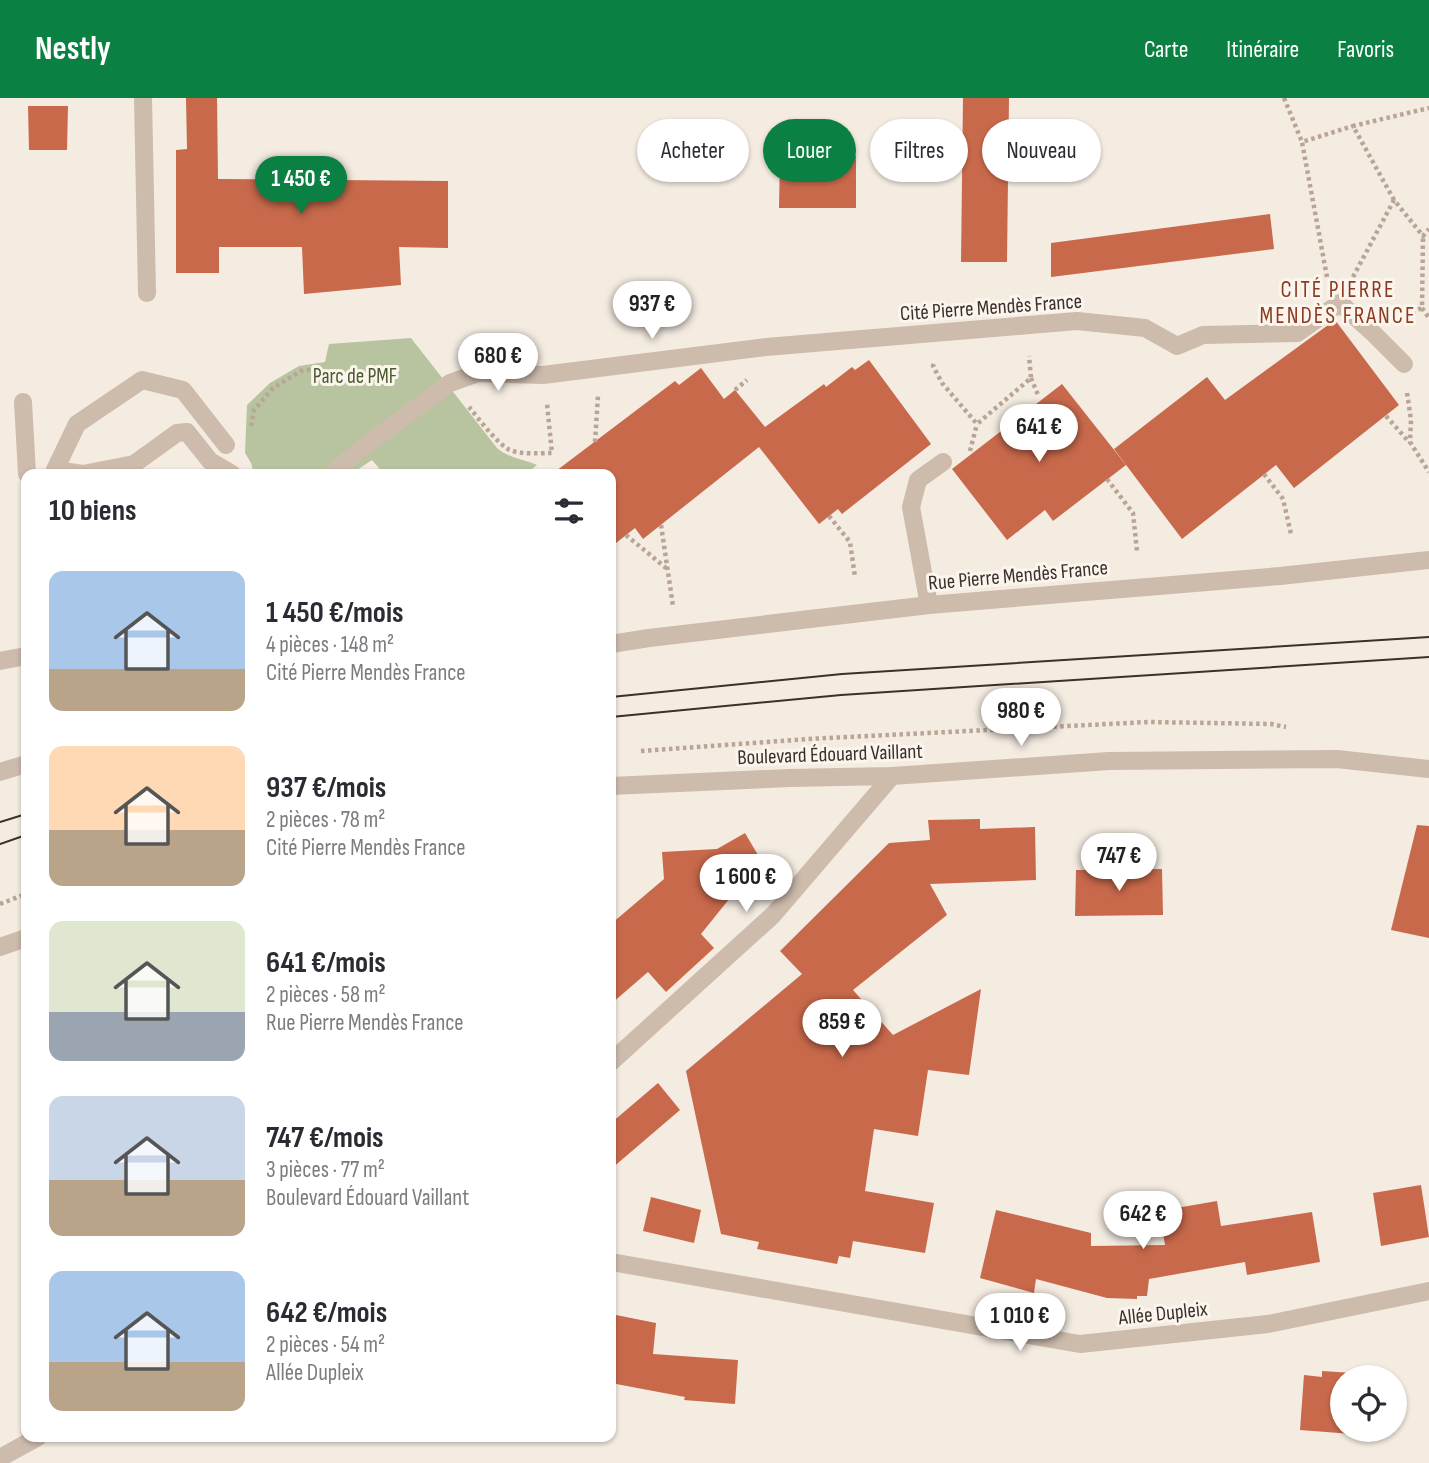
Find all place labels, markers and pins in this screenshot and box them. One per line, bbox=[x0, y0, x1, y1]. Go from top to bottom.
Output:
pin: 1 450 € bbox=[236, 156, 366, 216]
pin: 937 € bbox=[603, 282, 701, 341]
pin: 680 € bbox=[449, 334, 547, 393]
pin: 641 € bbox=[990, 404, 1088, 464]
pin: 980 € bbox=[972, 688, 1070, 748]
pin: 747 € bbox=[1070, 834, 1168, 893]
pin: 1 600 € bbox=[681, 854, 811, 914]
pin: 859 € bbox=[793, 1000, 891, 1059]
pin: 642 € bbox=[1094, 1192, 1192, 1251]
pin: 1 010 € bbox=[955, 1294, 1085, 1353]

